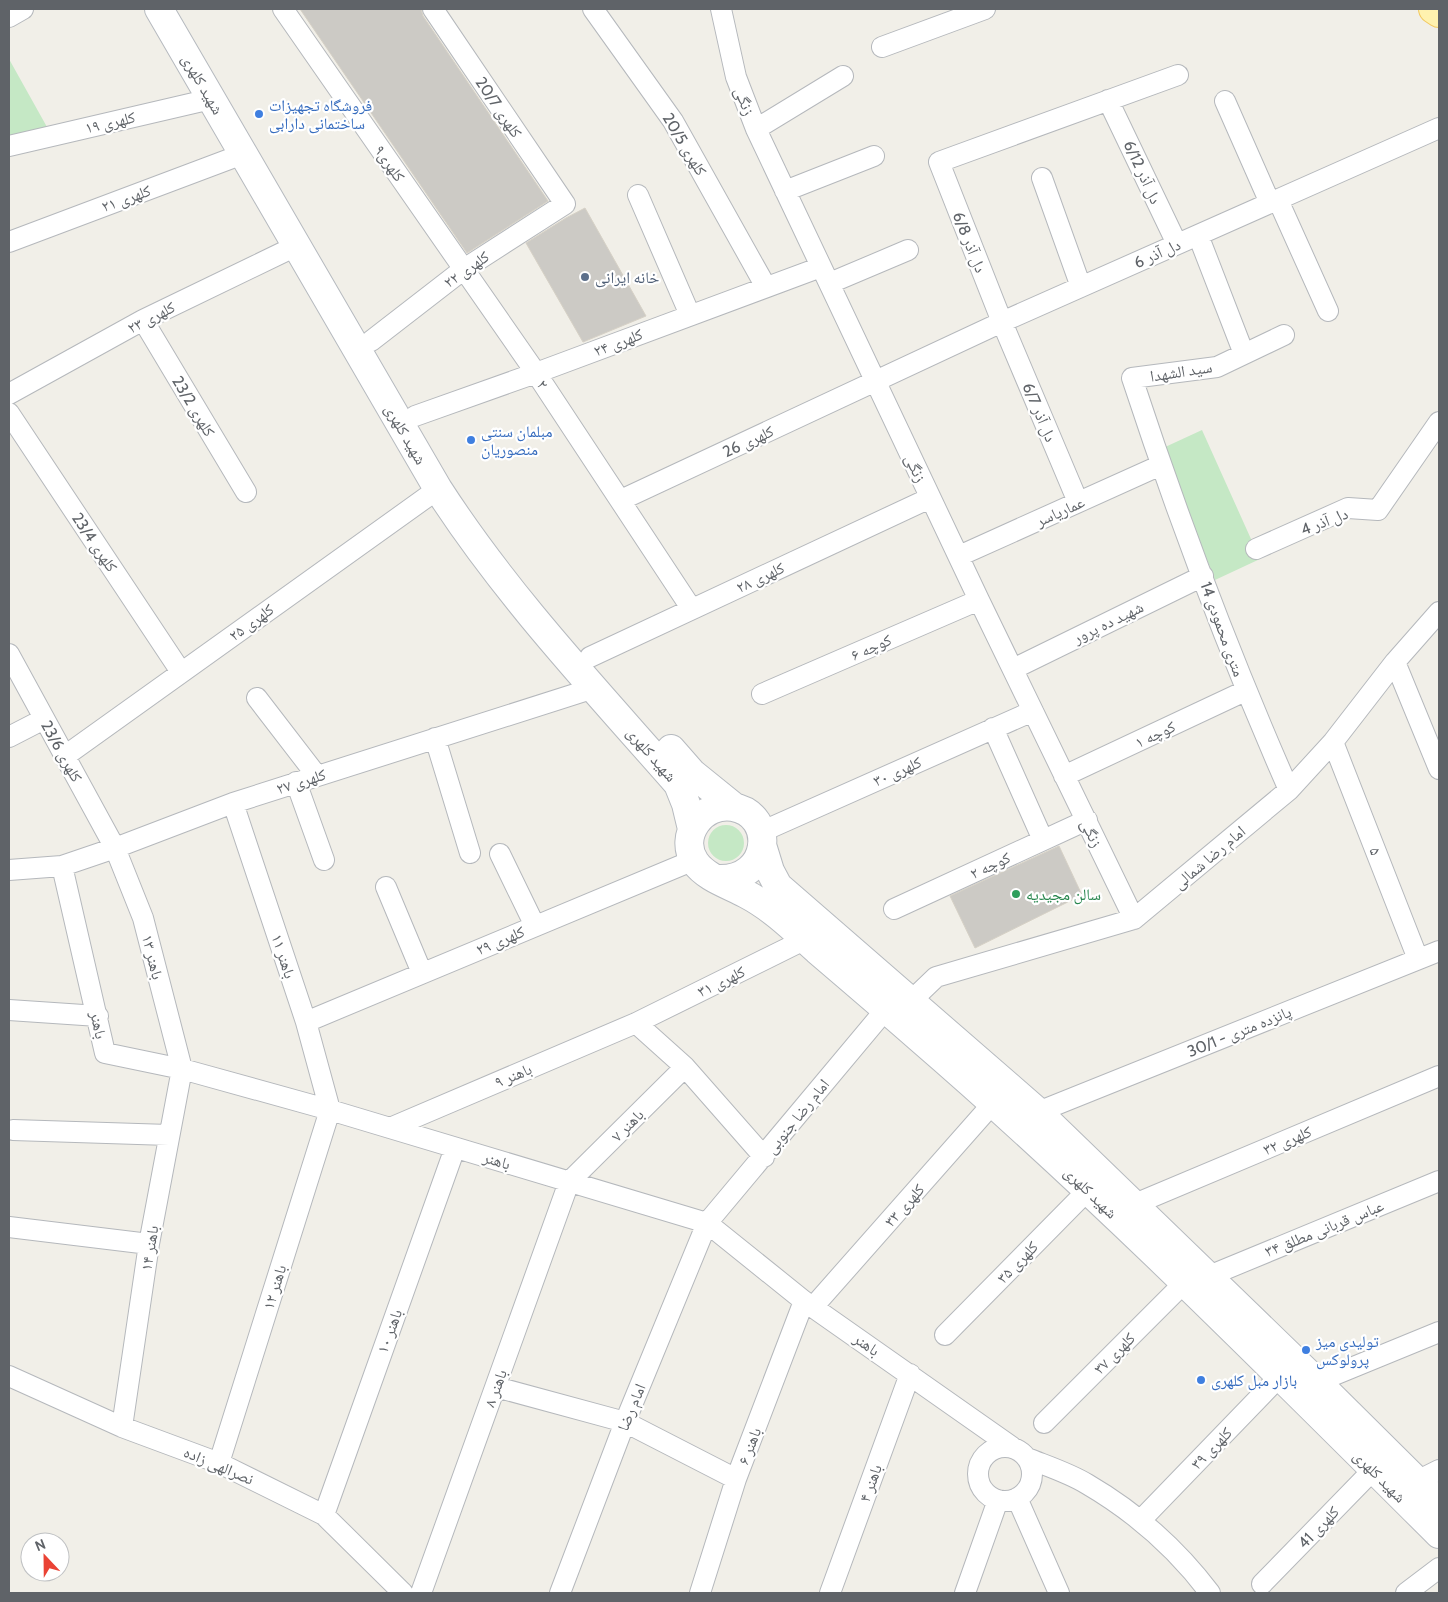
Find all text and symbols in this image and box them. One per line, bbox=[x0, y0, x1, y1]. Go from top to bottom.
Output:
street label: شهید کلهری bbox=[177, 51, 227, 118]
street label: کلهری 20/7 bbox=[471, 73, 526, 142]
street label: زنگی bbox=[730, 84, 759, 118]
place label: فروشگاه تجهیزات ساختمانی دارابی bbox=[269, 96, 372, 134]
street label: کلهری ۱۹ bbox=[83, 107, 138, 138]
marker: فروشگاه تجهیزات ساختمانی دارابی bbox=[253, 108, 265, 120]
street label: کلهری 20/5 bbox=[658, 109, 711, 180]
street label: دل آذر 6/12 bbox=[1119, 137, 1165, 207]
street label: کلهری۹ bbox=[369, 141, 409, 186]
street label: کلهری ۲۱ bbox=[99, 181, 154, 217]
street label: دل آذر 6/8 bbox=[948, 209, 990, 276]
street label: دل آذر 6 bbox=[1131, 235, 1184, 273]
street label: کلهری ۲۲ bbox=[440, 247, 493, 293]
place label: خانه ایرانی bbox=[595, 268, 659, 288]
marker: خانه ایرانی bbox=[579, 271, 591, 283]
street label: کلهری ۲۳ bbox=[124, 297, 179, 338]
street label: کلهری ۲۴ bbox=[591, 324, 646, 361]
street label: سید الشهدا bbox=[1149, 357, 1214, 386]
street label: کلهری 23/2 bbox=[167, 373, 219, 441]
street label: ۲ bbox=[533, 376, 552, 393]
street label: دل آذر 6/7 bbox=[1018, 380, 1060, 445]
street label: شهید کلهری bbox=[380, 401, 430, 468]
street label: کلهری 26 bbox=[720, 421, 777, 462]
place label: مبلمان سنتی منصوریان bbox=[481, 422, 552, 460]
marker: مبلمان سنتی منصوریان bbox=[465, 434, 477, 446]
street label: زنگی bbox=[900, 451, 930, 486]
street label: عماریاسر bbox=[1032, 492, 1088, 531]
street label: دل آذر 4 bbox=[1298, 504, 1351, 540]
street label: کلهری 23/4 bbox=[67, 509, 122, 576]
street label: کلهری ۲۸ bbox=[733, 558, 788, 598]
street label: 14 متری محمودی bbox=[1196, 579, 1248, 680]
street label: شهید ده پرور bbox=[1069, 597, 1147, 648]
street label: کلهری ۲۵ bbox=[225, 600, 278, 646]
street label: ۶ کوچه bbox=[848, 630, 895, 665]
street label: کلهری 23/6 bbox=[36, 717, 86, 786]
street label: ۱ کوچه bbox=[1132, 717, 1179, 752]
street label: شهید کلهری bbox=[622, 723, 681, 786]
street label: کلهری ۳۰ bbox=[870, 752, 925, 791]
street label: کلهری ۲۷ bbox=[274, 764, 329, 799]
street label: زنگی bbox=[1076, 816, 1106, 851]
street label: امام رضا شمالی bbox=[1169, 822, 1250, 894]
street label: ۵ bbox=[1365, 844, 1386, 858]
street label: ۲ کوچه bbox=[967, 848, 1014, 883]
place label: سالن مجیدیه bbox=[1026, 885, 1101, 905]
marker: سالن مجیدیه bbox=[1010, 888, 1022, 900]
street label: کلهری ۲۹ bbox=[473, 922, 528, 960]
street label: باهنر ۱۱ bbox=[267, 931, 300, 981]
street label: باهنر ۱۳ bbox=[138, 933, 167, 982]
street label: کلهری ۳۱ bbox=[694, 962, 749, 1002]
street label: 30/1 - پانزده متری bbox=[1184, 1002, 1295, 1062]
street label: باهنر bbox=[86, 1009, 111, 1041]
street label: باهنر ۹ bbox=[492, 1059, 535, 1092]
street label: امام رضا جنوبی bbox=[761, 1075, 834, 1158]
street label: باهنر ۷ bbox=[607, 1105, 648, 1146]
street label: کلهری ۳۲ bbox=[1260, 1122, 1315, 1160]
street label: باهنر bbox=[480, 1147, 513, 1174]
street label: شهید کلهری bbox=[1059, 1162, 1121, 1223]
street label: کلهری ۳۳ bbox=[880, 1180, 929, 1231]
street label: عباس قربانی مطلق ۳۴ bbox=[1262, 1196, 1387, 1262]
street label: باهنر ۱۴ bbox=[137, 1224, 162, 1272]
street label: کلهری ۳۵ bbox=[993, 1237, 1043, 1288]
street label: باهنر ۱۲ bbox=[259, 1263, 290, 1312]
street label: باهنر ۱۰ bbox=[373, 1306, 406, 1356]
street label: باهنر bbox=[849, 1328, 884, 1360]
street label: کلهری ۳۷ bbox=[1090, 1328, 1140, 1379]
place label: تولیدی میز پرولوکس bbox=[1315, 1332, 1379, 1370]
marker: تولیدی میز پرولوکس bbox=[1300, 1344, 1312, 1356]
street label: باهنر ۸ bbox=[480, 1367, 511, 1410]
place label: بازار مبل کلهری bbox=[1211, 1371, 1297, 1391]
marker: بازار مبل کلهری bbox=[1195, 1374, 1207, 1386]
street label: امام رضا bbox=[613, 1381, 650, 1434]
street label: کلهری ۳۹ bbox=[1187, 1423, 1237, 1474]
street label: باهنر ۶ bbox=[734, 1425, 765, 1468]
street label: نصرالهی زاده bbox=[180, 1442, 257, 1490]
street label: شهید کلهری bbox=[1349, 1446, 1410, 1507]
street label: باهنر ۴ bbox=[855, 1462, 886, 1505]
street label: کلهری 41 bbox=[1294, 1502, 1344, 1553]
north arrow bbox=[20, 1532, 70, 1582]
text: N bbox=[32, 1535, 48, 1555]

